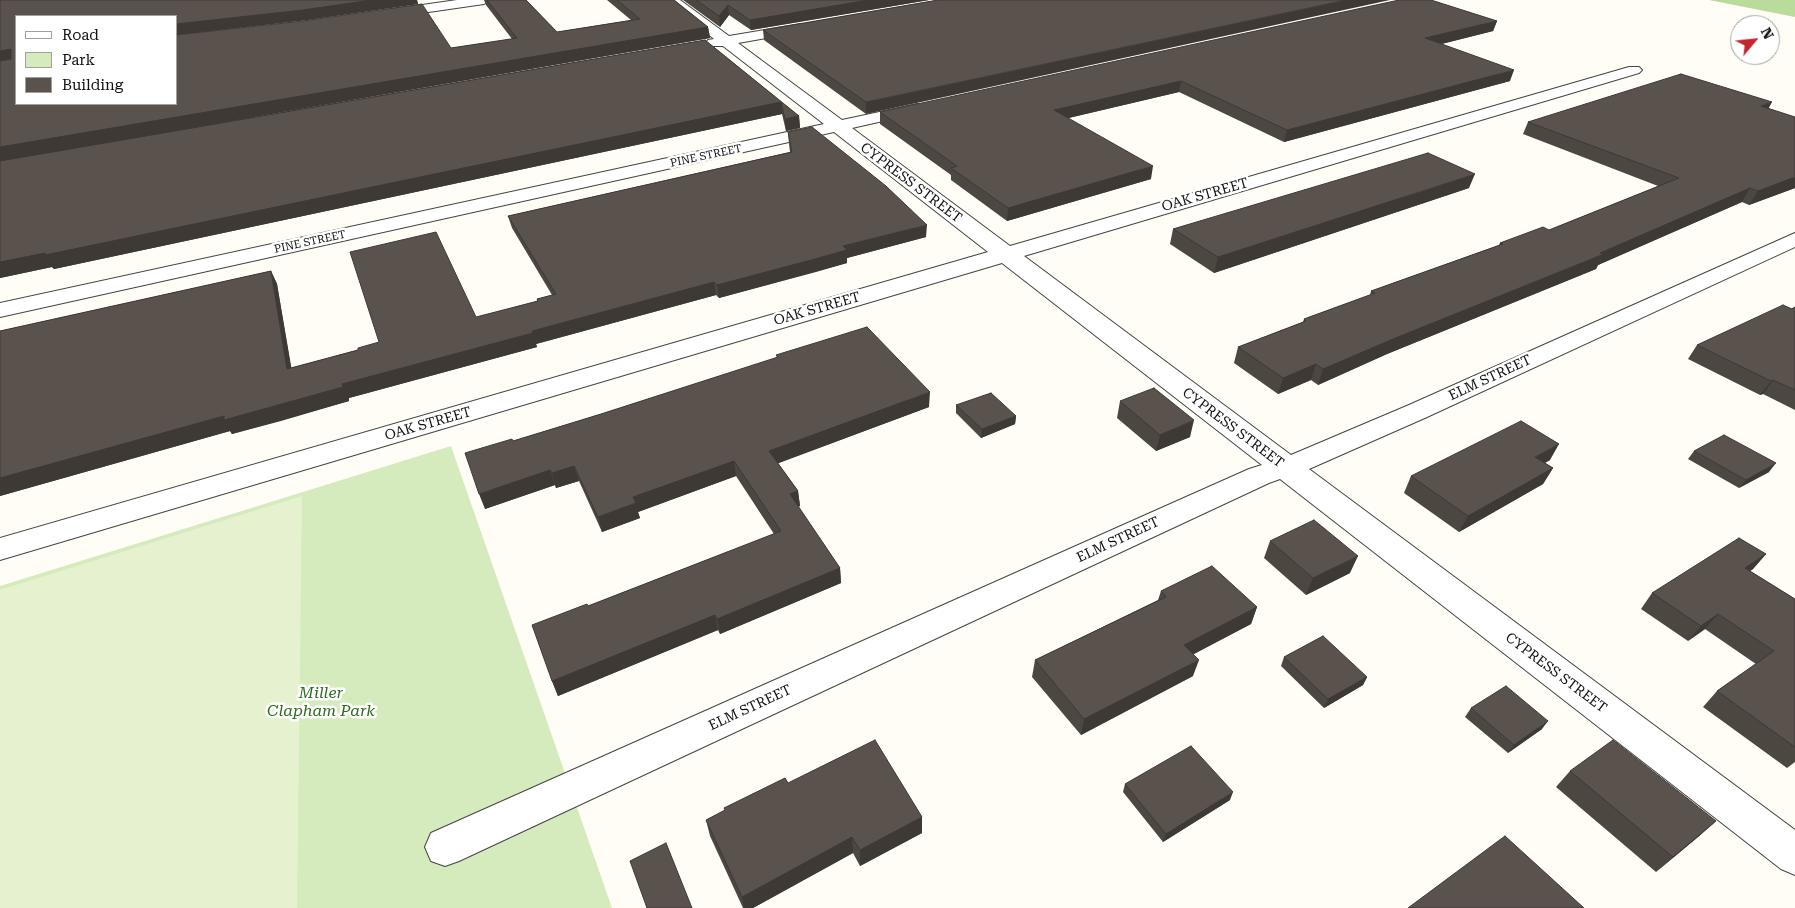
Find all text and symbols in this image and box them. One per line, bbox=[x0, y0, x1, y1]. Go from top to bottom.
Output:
legend bbox=[15, 15, 178, 105]
north arrow bbox=[1730, 15, 1780, 65]
text: N bbox=[1758, 25, 1777, 42]
text: Road bbox=[62, 26, 99, 44]
text: Park bbox=[62, 51, 95, 69]
text: Building bbox=[62, 76, 123, 94]
street label: CYPRESS STREET bbox=[857, 139, 965, 227]
street label: PINE STREET bbox=[669, 142, 743, 170]
street label: OAK STREET bbox=[1160, 175, 1250, 215]
street label: PINE STREET bbox=[273, 228, 347, 256]
street label: OAK STREET bbox=[772, 289, 862, 329]
street label: ELM STREET bbox=[1446, 352, 1534, 404]
street label: CYPRESS STREET bbox=[1179, 384, 1287, 472]
street label: OAK STREET bbox=[383, 404, 473, 444]
street label: ELM STREET bbox=[1074, 514, 1162, 566]
street label: CYPRESS STREET bbox=[1502, 629, 1610, 717]
street label: ELM STREET bbox=[706, 682, 794, 734]
park label: Miller Clapham Park bbox=[267, 683, 375, 721]

